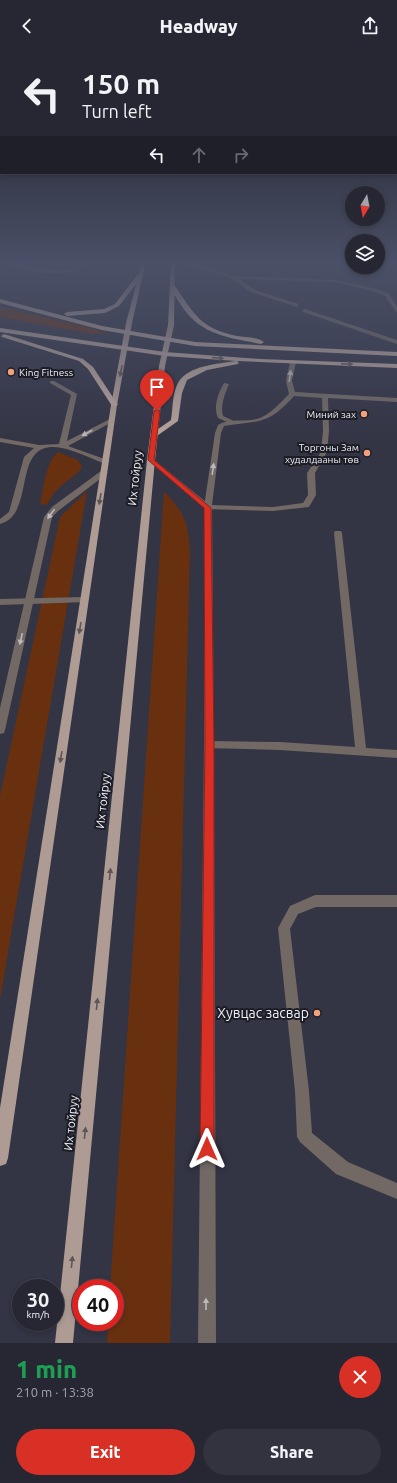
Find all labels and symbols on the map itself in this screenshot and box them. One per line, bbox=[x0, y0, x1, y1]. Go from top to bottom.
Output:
north arrow bbox=[345, 186, 385, 226]
one-way arrow bbox=[211, 354, 224, 361]
one-way arrow bbox=[341, 361, 353, 368]
one-way arrow bbox=[117, 365, 123, 377]
marker: King Fitness bbox=[6, 367, 16, 377]
place label: King Fitness bbox=[19, 367, 73, 378]
pin bbox=[140, 370, 174, 411]
one-way arrow bbox=[287, 370, 293, 382]
place label: Миний зах bbox=[306, 409, 356, 420]
marker: Миний зах bbox=[359, 409, 369, 419]
one-way arrow bbox=[81, 429, 93, 436]
place label: Торгоны Зам худалдааны төв bbox=[285, 442, 359, 465]
marker: Торгоны Зам худалдааны төв bbox=[362, 448, 372, 458]
street label: Их тойруу bbox=[125, 449, 144, 506]
one-way arrow bbox=[210, 463, 216, 475]
one-way arrow bbox=[97, 493, 103, 506]
one-way arrow bbox=[47, 508, 55, 519]
one-way arrow bbox=[77, 622, 83, 634]
one-way arrow bbox=[17, 633, 23, 645]
one-way arrow bbox=[58, 750, 64, 763]
street label: Их тойруу bbox=[93, 772, 112, 829]
one-way arrow bbox=[107, 868, 113, 880]
one-way arrow bbox=[94, 998, 101, 1010]
place label: Хувцас засвар bbox=[217, 1005, 309, 1021]
marker: Хувцас засвар bbox=[312, 1008, 322, 1018]
street label: Их тойруу bbox=[61, 1094, 80, 1151]
one-way arrow bbox=[81, 1127, 88, 1139]
position arrow bbox=[186, 1128, 228, 1170]
one-way arrow bbox=[68, 1256, 75, 1268]
speed limit sign: 40 bbox=[72, 1279, 124, 1331]
one-way arrow bbox=[203, 1297, 209, 1310]

